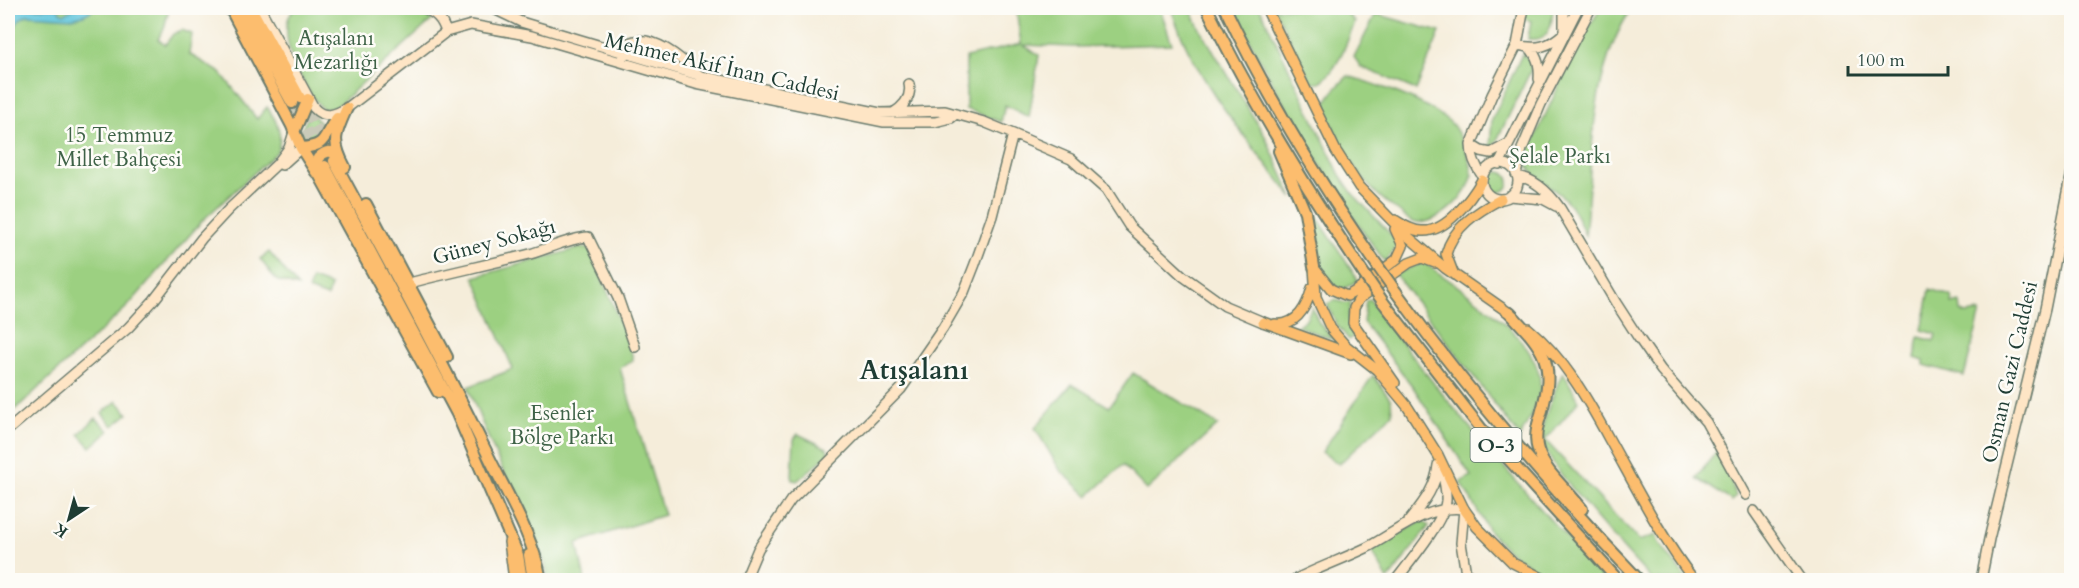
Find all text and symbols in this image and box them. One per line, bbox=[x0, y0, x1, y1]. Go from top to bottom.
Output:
park label: Atışalanı Mezarlığı bbox=[294, 24, 378, 77]
street label: Mehmet Akif İnan Caddesi bbox=[602, 26, 842, 108]
scale bar bbox=[1848, 39, 1948, 77]
text: 100 m bbox=[1857, 48, 1905, 73]
park label: 15 Temmuz Millet Bahçesi bbox=[56, 121, 182, 174]
park label: Şelale Parkı bbox=[1509, 142, 1611, 171]
street label: Güney Sokağı bbox=[429, 212, 559, 272]
street label: Osman Gazi Caddesi bbox=[1975, 278, 2045, 466]
district label: Atışalanı bbox=[859, 352, 969, 389]
park label: Esenler Bölge Parkı bbox=[510, 399, 614, 452]
road number: O-3 bbox=[1470, 428, 1522, 462]
north arrow bbox=[39, 489, 99, 549]
text: K bbox=[49, 518, 72, 543]

